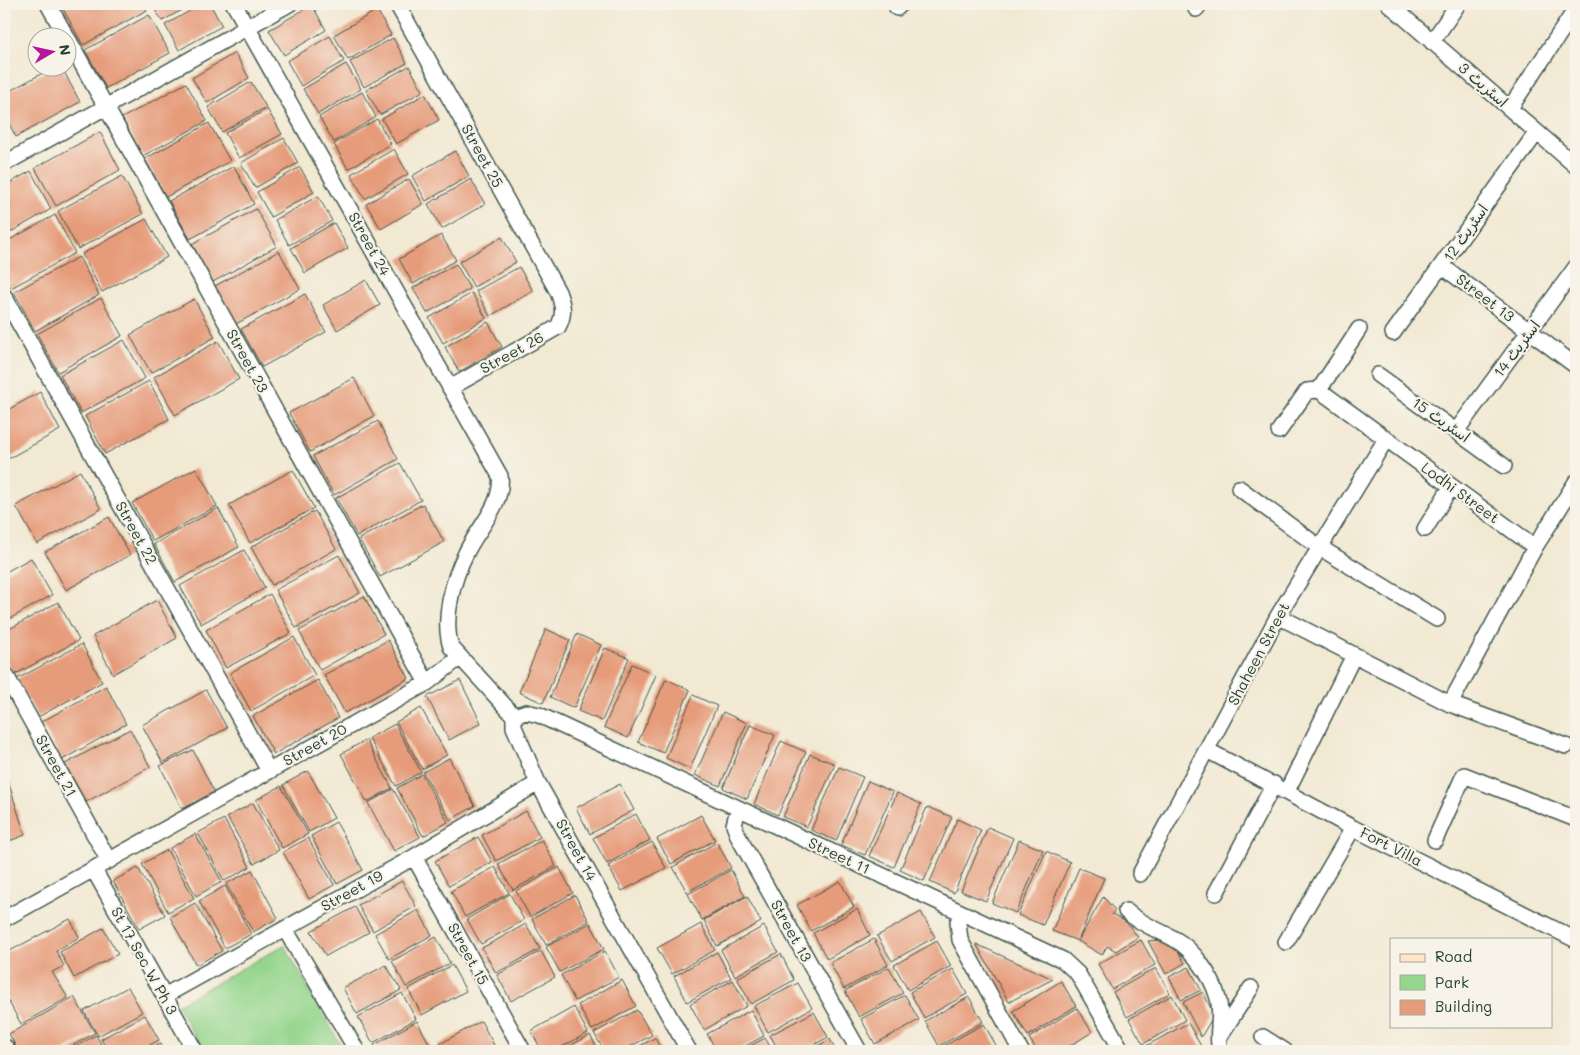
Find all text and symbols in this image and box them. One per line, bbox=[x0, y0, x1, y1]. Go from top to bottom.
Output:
north arrow bbox=[28, 28, 78, 78]
text: N bbox=[55, 43, 76, 57]
street label: اسٹریٹ 3 bbox=[1455, 57, 1513, 111]
street label: Street 25 bbox=[457, 120, 509, 191]
street label: اسٹریٹ 12 bbox=[1438, 200, 1492, 265]
street label: Street 24 bbox=[344, 208, 396, 279]
street label: Street 13 bbox=[1452, 269, 1519, 326]
street label: اسٹریٹ 14 bbox=[1488, 316, 1544, 381]
street label: Street 23 bbox=[222, 325, 274, 396]
street label: Street 26 bbox=[476, 326, 547, 378]
street label: اسٹریٹ 15 bbox=[1409, 392, 1474, 446]
street label: Lodhi Street bbox=[1418, 457, 1504, 527]
street label: Street 22 bbox=[111, 497, 162, 568]
street label: Shaheen Street bbox=[1222, 598, 1294, 709]
street label: Street 20 bbox=[279, 718, 350, 770]
street label: Street 21 bbox=[32, 731, 82, 800]
street label: Street 14 bbox=[552, 815, 602, 884]
street label: Fort Villa bbox=[1357, 822, 1426, 870]
street label: Street 11 bbox=[805, 832, 874, 878]
street label: Street 19 bbox=[317, 865, 386, 915]
street label: Street 13 bbox=[767, 896, 817, 965]
street label: St 17 Sec W Ph 3 bbox=[107, 903, 183, 1018]
street label: Street 15 bbox=[444, 919, 494, 988]
legend bbox=[1390, 938, 1552, 1028]
text: Road bbox=[1435, 946, 1472, 966]
text: Park bbox=[1435, 972, 1469, 992]
text: Building bbox=[1435, 996, 1492, 1016]

